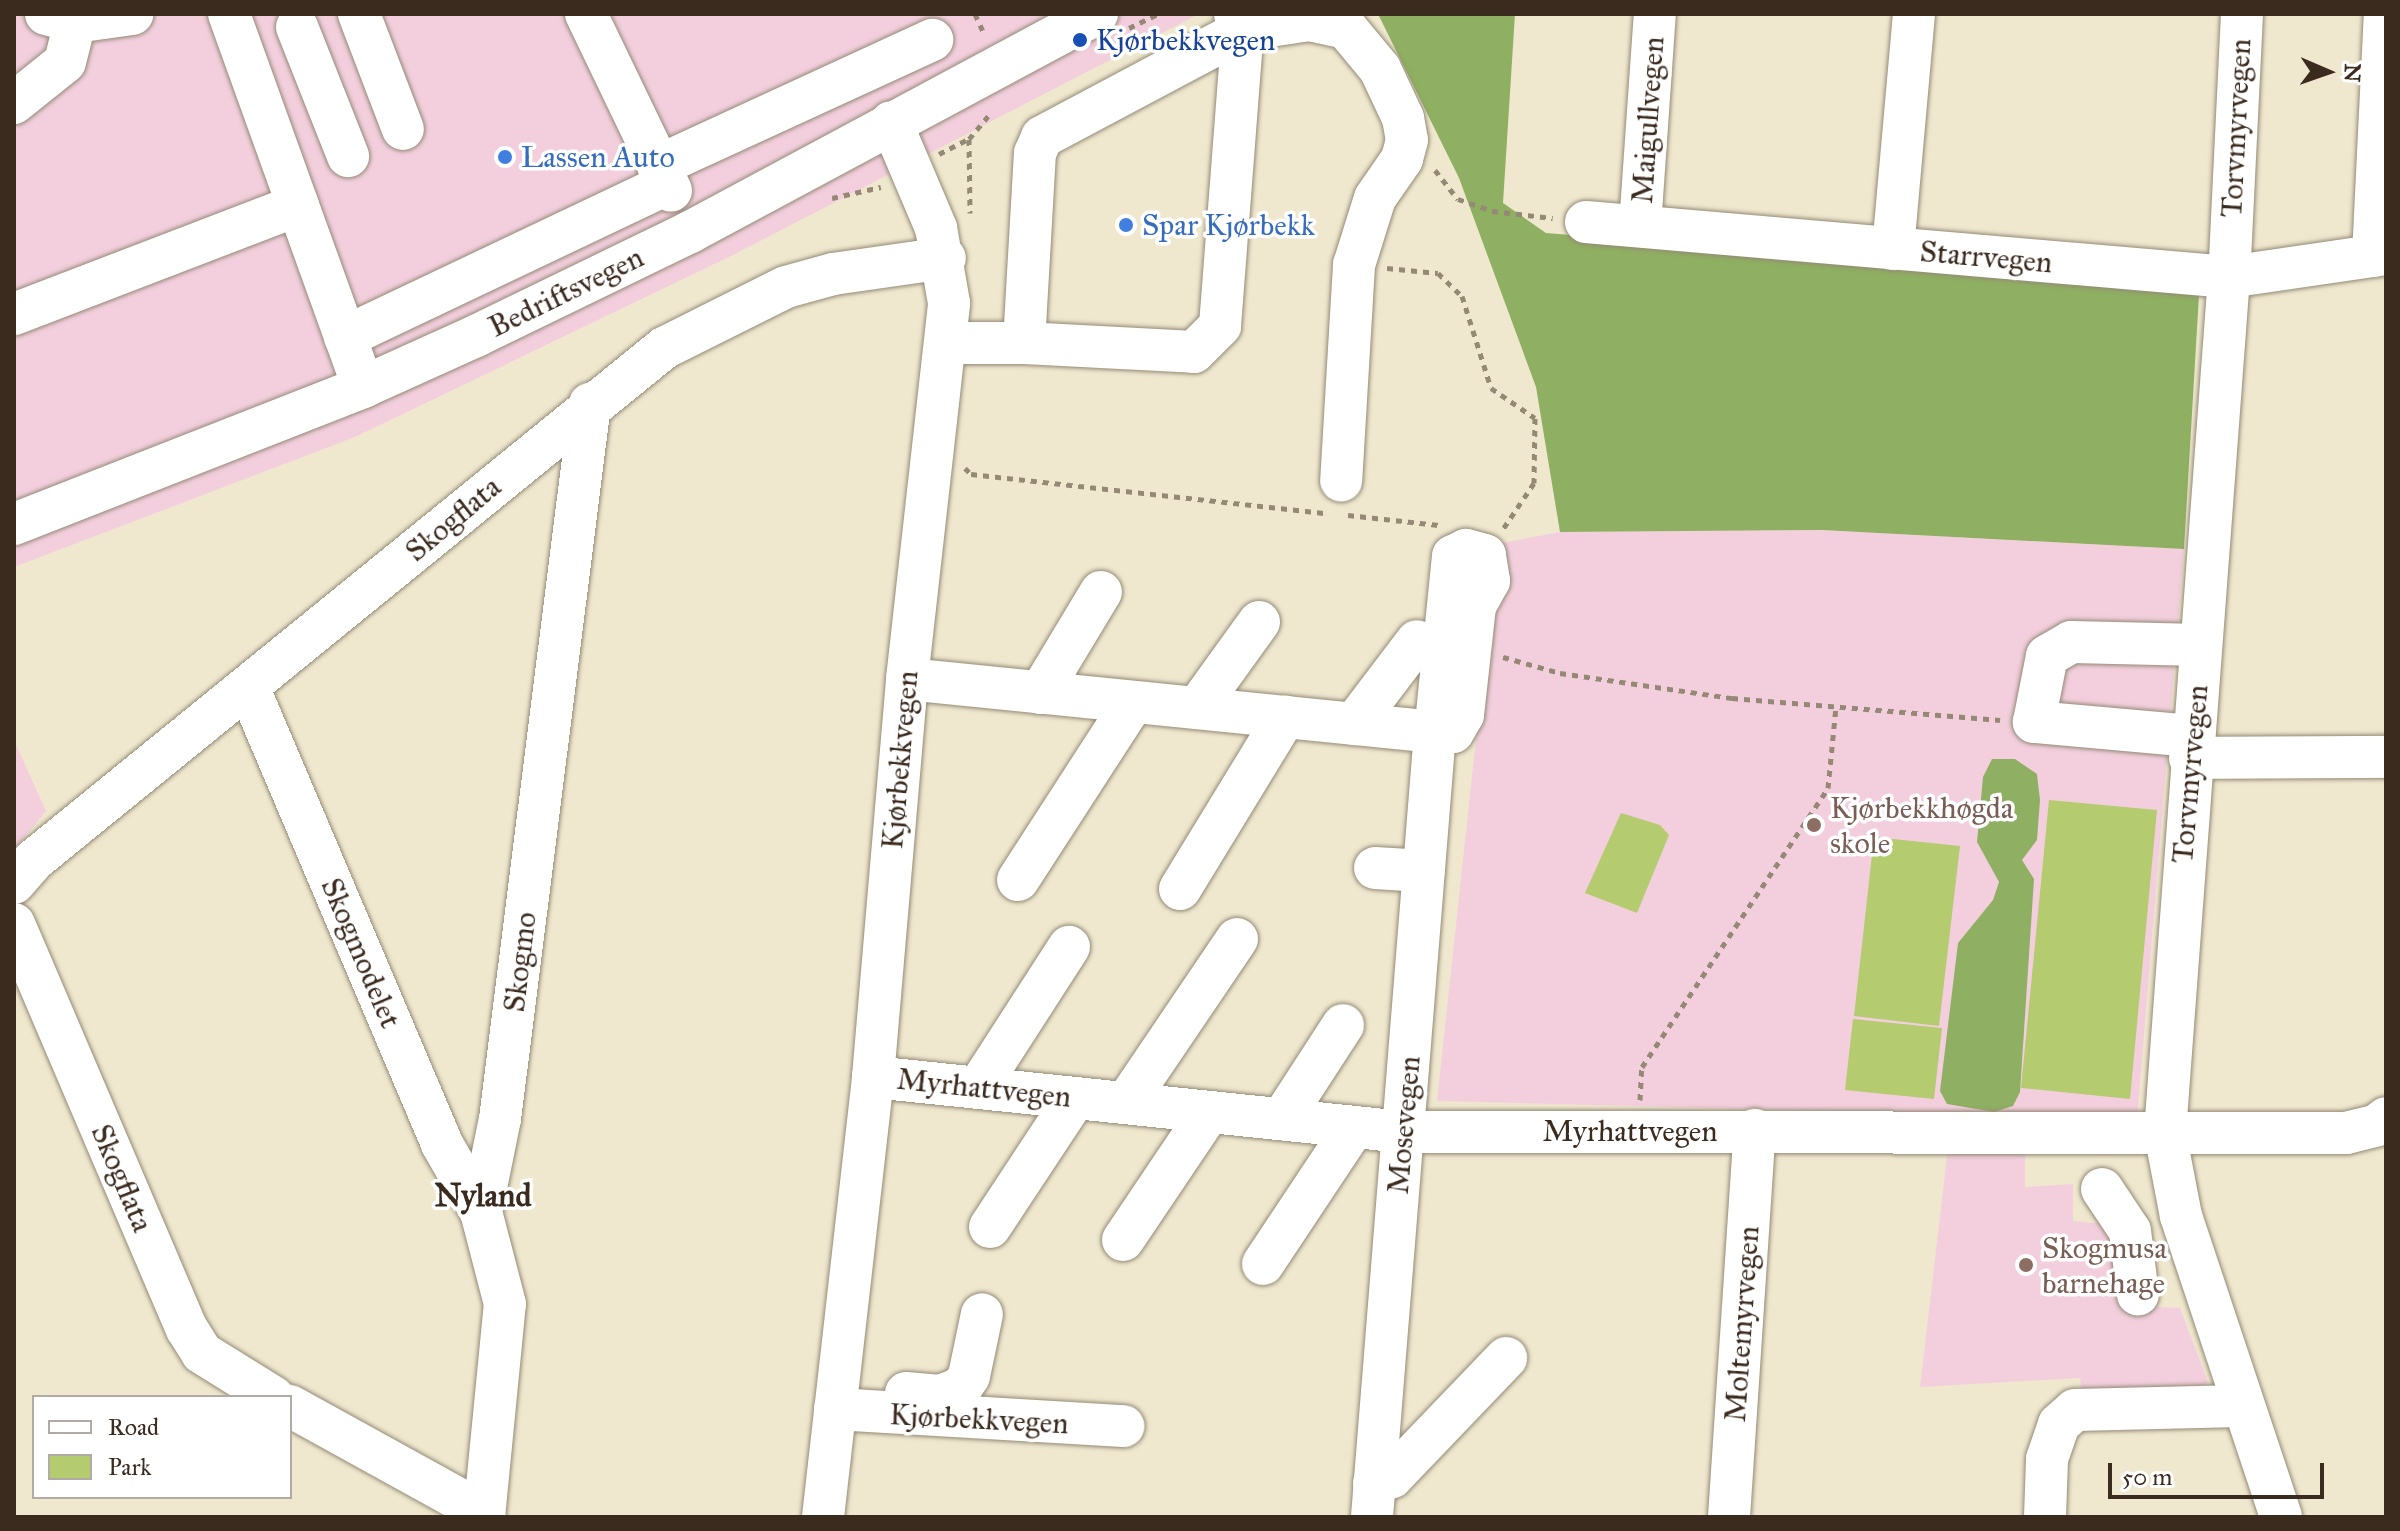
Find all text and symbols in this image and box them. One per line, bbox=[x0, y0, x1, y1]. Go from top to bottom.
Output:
place label: Kjørbekkvegen bbox=[1096, 22, 1275, 58]
marker: Kjørbekkvegen bbox=[1071, 31, 1089, 49]
north arrow bbox=[2288, 32, 2368, 112]
street label: Maigullvegen bbox=[1624, 35, 1672, 205]
street label: Torvmyrvegen bbox=[2213, 38, 2259, 218]
text: N bbox=[2339, 63, 2366, 83]
place label: Lassen Auto bbox=[521, 139, 675, 175]
marker: Lassen Auto bbox=[496, 148, 514, 166]
place label: Spar Kjørbekk bbox=[1142, 207, 1315, 243]
marker: Spar Kjørbekk bbox=[1117, 216, 1135, 234]
street label: Starrvegen bbox=[1918, 233, 2054, 281]
street label: Bedriftsvegen bbox=[483, 239, 649, 345]
street label: Skogflata bbox=[398, 469, 508, 569]
street label: Kjørbekkvegen bbox=[874, 669, 926, 851]
street label: Torvmyrvegen bbox=[2164, 683, 2216, 865]
place label: Kjørbekkhøgda skole bbox=[1830, 790, 2014, 860]
marker: Kjørbekkhøgda skole bbox=[1805, 816, 1823, 834]
street label: Skogmodelet bbox=[313, 873, 409, 1033]
street label: Skogmo bbox=[496, 910, 544, 1014]
street label: Mosevegen bbox=[1380, 1054, 1428, 1196]
street label: Myrhattvegen bbox=[895, 1061, 1073, 1115]
street label: Myrhattvegen bbox=[1542, 1113, 1718, 1149]
street label: Skogflata bbox=[83, 1119, 161, 1237]
district label: Nyland bbox=[435, 1177, 531, 1215]
street label: Moltemyrvegen bbox=[1717, 1225, 1767, 1423]
place label: Skogmusa barnehage bbox=[2042, 1230, 2167, 1300]
marker: Skogmusa barnehage bbox=[2017, 1256, 2035, 1274]
legend bbox=[32, 1395, 292, 1499]
street label: Kjørbekkvegen bbox=[889, 1396, 1069, 1442]
text: Road bbox=[108, 1412, 159, 1442]
scale bar bbox=[2112, 1447, 2328, 1497]
text: Park bbox=[108, 1452, 151, 1482]
text: 50 m bbox=[2122, 1462, 2172, 1492]

